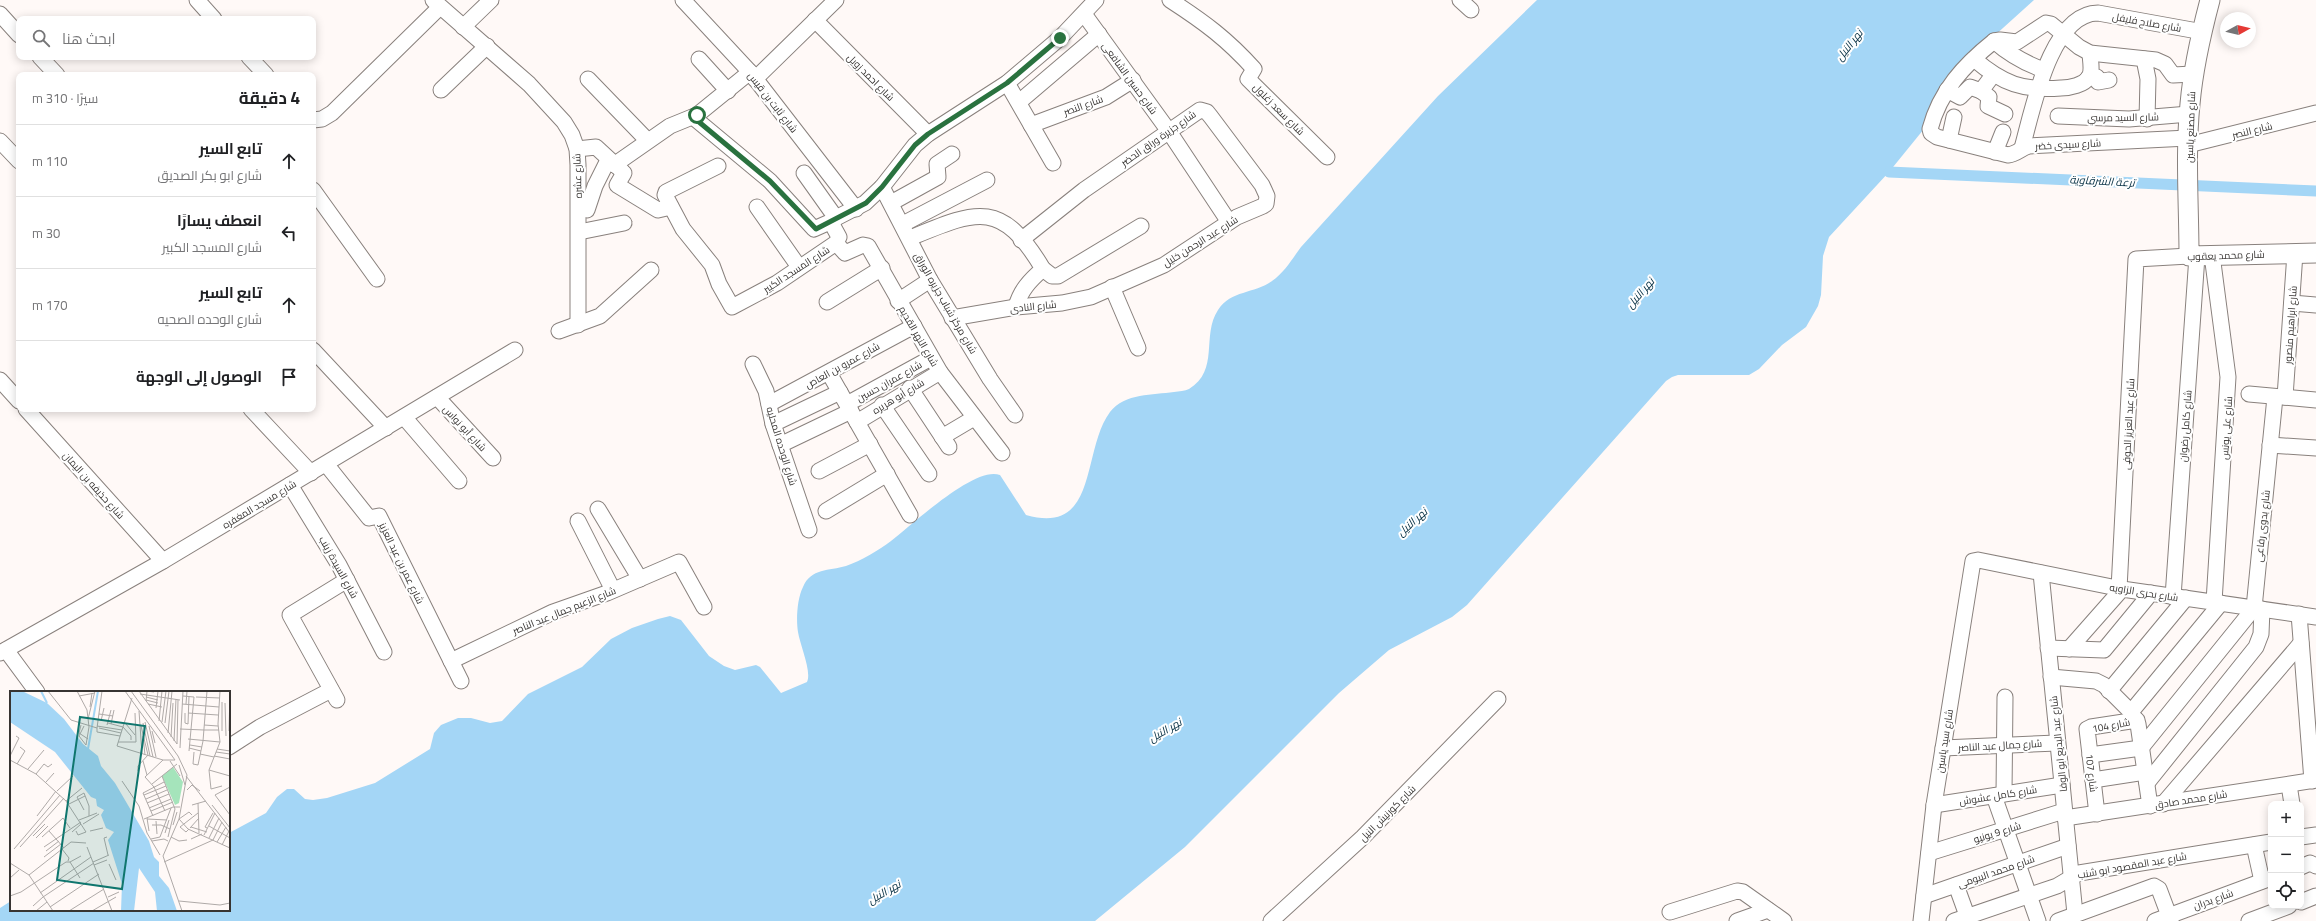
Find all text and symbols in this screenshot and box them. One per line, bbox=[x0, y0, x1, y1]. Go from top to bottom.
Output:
street label: شارع صلاح فليفل bbox=[2111, 7, 2183, 38]
north arrow bbox=[2220, 12, 2256, 48]
search box bbox=[16, 16, 316, 60]
text: ابحث هنا bbox=[62, 24, 115, 53]
water label: نهر النيل bbox=[1830, 24, 1869, 65]
icon: search bbox=[30, 27, 52, 49]
route end bbox=[1051, 29, 1069, 47]
street label: شارع حسين الشافعى bbox=[1097, 38, 1163, 119]
street label: شارع احمد زويل bbox=[842, 49, 899, 106]
street label: شارع ثابت بن قيس bbox=[742, 67, 803, 137]
street label: شارع سعد زغلول bbox=[1248, 79, 1309, 140]
text: 4 دقيقة bbox=[239, 82, 300, 114]
text: سيرًا · 310 m bbox=[32, 86, 98, 110]
street label: شارع النصر bbox=[1060, 90, 1106, 122]
street label: شارع مصنع ياسين bbox=[2180, 91, 2201, 163]
street label: شارع جزيرة وراق الحضر bbox=[1116, 105, 1200, 172]
route start bbox=[688, 106, 706, 124]
street label: شارع السيد مرسي bbox=[2087, 107, 2159, 128]
street label: شارع النصر bbox=[2229, 116, 2274, 145]
street label: شارع سيدى خضر bbox=[2034, 133, 2101, 156]
text: تابع السير bbox=[199, 134, 262, 163]
text: 110 m bbox=[32, 149, 68, 173]
icon: ahead bbox=[278, 150, 300, 172]
street label: شارع عشره bbox=[567, 153, 588, 199]
text: شارع ابو بكر الصديق bbox=[158, 163, 262, 187]
water label: ترعة الشرقاوية bbox=[2069, 169, 2137, 193]
text: انعطف يسارًا bbox=[177, 206, 262, 235]
street label: شارع عبد الرحمن خليل bbox=[1159, 210, 1242, 272]
text: 30 m bbox=[32, 221, 60, 245]
icon: left bbox=[278, 222, 300, 244]
text: شارع المسجد الكبير bbox=[162, 235, 262, 259]
street label: شارع المسجد الكبير bbox=[758, 241, 834, 299]
street label: شارع محمد يعقوب bbox=[2187, 245, 2265, 266]
street label: شارع مركز شباب جزيره الوراق bbox=[909, 249, 983, 358]
water label: نهر النيل bbox=[1621, 272, 1660, 313]
text: تابع السير bbox=[199, 278, 262, 307]
street label: شارع ابراهيم منصور bbox=[2278, 285, 2303, 366]
text: 170 m bbox=[32, 293, 68, 317]
icon: ahead bbox=[278, 294, 300, 316]
street label: شارع النادى bbox=[1009, 295, 1057, 318]
street label: شارع النهر القديم bbox=[893, 302, 944, 371]
text: شارع الوحده الصحيه bbox=[157, 307, 262, 331]
street label: شارع عمرو بن العاص bbox=[801, 337, 883, 394]
street label: شارع عمران حسين bbox=[853, 355, 926, 407]
text: الوصول إلى الوجهة bbox=[136, 362, 262, 391]
icon: arrive bbox=[278, 366, 300, 388]
street label: شارع أبو هريره bbox=[868, 373, 928, 420]
street label: شارع عبد العزيز الحوفى bbox=[2117, 378, 2140, 470]
street label: شارع كامل رضوان bbox=[2173, 389, 2197, 463]
street label: شارع على يونس bbox=[2215, 396, 2238, 461]
street label: شارع أبو نواس bbox=[438, 401, 491, 456]
street label: شارع الوحده المحليه bbox=[760, 404, 803, 488]
street label: شارع حذيفه بن اليمان bbox=[58, 447, 130, 524]
street label: شارع مسجد المغفره bbox=[218, 475, 300, 534]
street label: شارع بدوى رفاعى bbox=[2249, 489, 2276, 563]
water label: نهر النيل bbox=[1392, 502, 1433, 541]
street label: شارع عمر بن عبد العزيز bbox=[373, 518, 430, 607]
street label: شارع السيدة زينب bbox=[313, 532, 364, 602]
street label: شارع بحرى الزاويه bbox=[2108, 578, 2180, 607]
street label: شارع الزعيم جمال عبد الناصر bbox=[509, 581, 619, 640]
inset map bbox=[10, 691, 230, 911]
street label: شارع عبد البديع ابو الوفا bbox=[2044, 695, 2073, 793]
street label: شارع سيد ياسين bbox=[1930, 708, 1959, 774]
water label: نهر النيل bbox=[1144, 712, 1187, 748]
street label: شارع 104 bbox=[2090, 713, 2132, 738]
street label: شارع جمال عبد الناصر bbox=[1956, 734, 2043, 757]
street label: شارع 107 bbox=[2080, 753, 2103, 793]
street label: شارع كورنيش النيل bbox=[1354, 780, 1421, 847]
street label: شارع كامل عشوش bbox=[1958, 780, 2038, 811]
street label: شارع محمد صادق bbox=[2154, 784, 2229, 815]
map controls bbox=[2268, 801, 2304, 909]
button: + bbox=[2268, 801, 2304, 837]
street label: شارع 9 يونيو bbox=[1971, 816, 2023, 849]
button: − bbox=[2268, 837, 2304, 873]
street label: شارع عبد المقصود ابو شنب bbox=[2076, 847, 2188, 884]
street label: شارع محمد البيومى bbox=[1955, 849, 2037, 894]
button: locate bbox=[2268, 873, 2304, 909]
water label: نهر النيل bbox=[863, 874, 906, 910]
street label: شارع بدران bbox=[2190, 883, 2236, 916]

